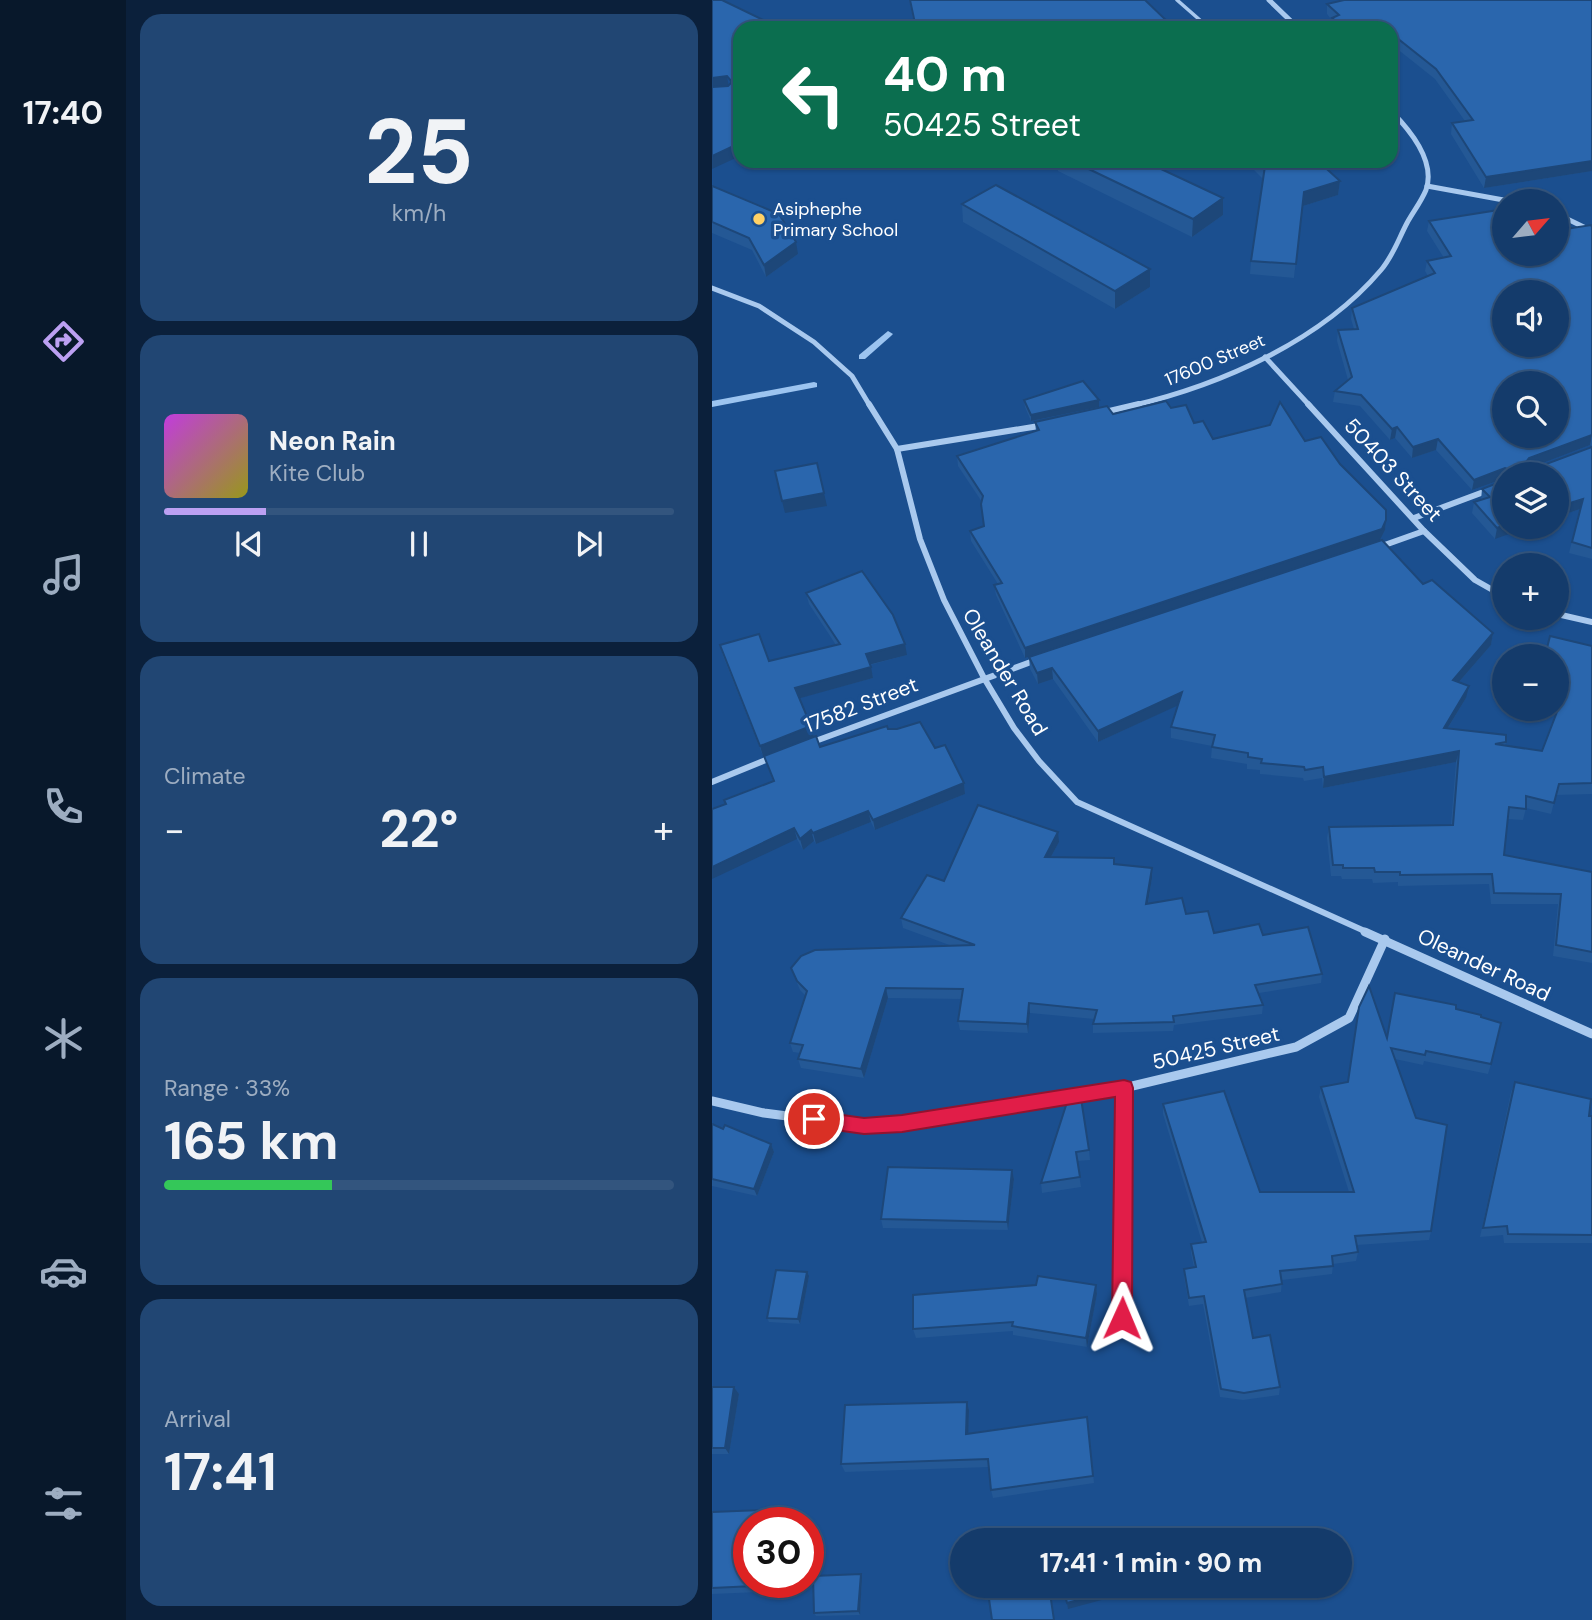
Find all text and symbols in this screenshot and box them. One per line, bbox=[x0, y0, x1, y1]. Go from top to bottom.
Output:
text: 40 m bbox=[883, 42, 1007, 106]
icon: left bbox=[768, 49, 859, 140]
text: 17:40 bbox=[23, 92, 103, 134]
text: 25 bbox=[364, 93, 474, 211]
text: 50425 Street bbox=[883, 104, 1081, 146]
north arrow bbox=[1492, 189, 1570, 266]
map controls bbox=[1492, 189, 1569, 721]
place label: Asiphephe Primary School bbox=[773, 197, 898, 242]
text: km/h bbox=[392, 198, 446, 228]
marker: Asiphephe Primary School bbox=[751, 211, 767, 227]
button: sound bbox=[1492, 280, 1569, 357]
icon: directions bbox=[39, 317, 88, 366]
street label: 17600 Street bbox=[1161, 328, 1269, 392]
button: search bbox=[1492, 371, 1569, 448]
street label: 50403 Street bbox=[1338, 412, 1448, 528]
text: Neon Rain bbox=[269, 424, 396, 458]
text: Kite Club bbox=[269, 458, 365, 488]
button: layers bbox=[1492, 462, 1569, 539]
icon: previous bbox=[230, 525, 268, 563]
icon: pause bbox=[400, 525, 438, 563]
icon: next bbox=[570, 525, 608, 563]
icon: music bbox=[39, 550, 88, 599]
button: + bbox=[1492, 553, 1569, 630]
street label: Oleander Road bbox=[956, 603, 1054, 741]
button: − bbox=[1492, 644, 1569, 721]
street label: 17582 Street bbox=[800, 671, 922, 739]
text: Climate bbox=[164, 761, 246, 791]
icon: phone bbox=[39, 782, 88, 831]
text: 22° bbox=[380, 795, 458, 863]
text: − bbox=[164, 805, 185, 855]
text: + bbox=[653, 805, 674, 855]
street label: Oleander Road bbox=[1413, 922, 1555, 1008]
icon: climate bbox=[39, 1014, 88, 1063]
street label: 50425 Street bbox=[1150, 1020, 1282, 1076]
text: Range · 33% bbox=[164, 1073, 290, 1103]
pin bbox=[784, 1089, 844, 1149]
icon: arrive bbox=[795, 1100, 833, 1138]
text: 165 km bbox=[164, 1107, 338, 1175]
icon: car bbox=[39, 1247, 88, 1296]
position arrow bbox=[1085, 1281, 1159, 1355]
text: Arrival bbox=[164, 1404, 231, 1434]
text: 17:41 bbox=[164, 1438, 277, 1506]
icon: filters bbox=[39, 1479, 88, 1528]
speed limit sign: 30 bbox=[733, 1507, 824, 1598]
text: 17:41 · 1 min · 90 m bbox=[1040, 1546, 1262, 1580]

